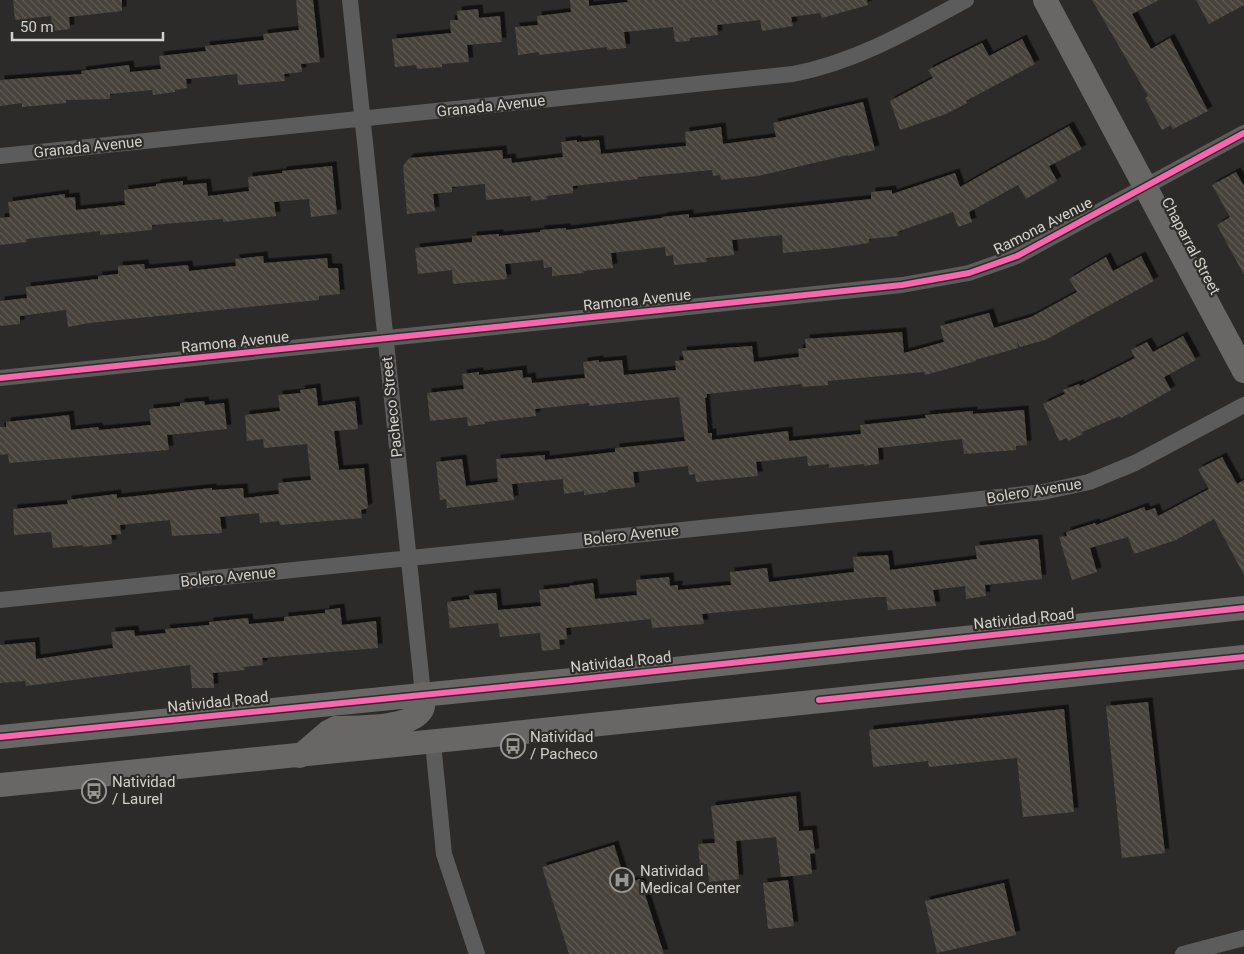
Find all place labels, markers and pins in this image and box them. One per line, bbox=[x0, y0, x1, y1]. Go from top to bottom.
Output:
place label: Natividad / Pacheco bbox=[530, 728, 598, 763]
bus stop icon: Natividad / Pacheco bbox=[500, 733, 526, 759]
place label: Natividad / Laurel bbox=[112, 773, 175, 808]
bus stop icon: Natividad / Laurel bbox=[81, 778, 107, 804]
place label: Natividad Medical Center bbox=[640, 862, 740, 897]
hospital icon: Natividad Medical Center bbox=[609, 867, 635, 893]

